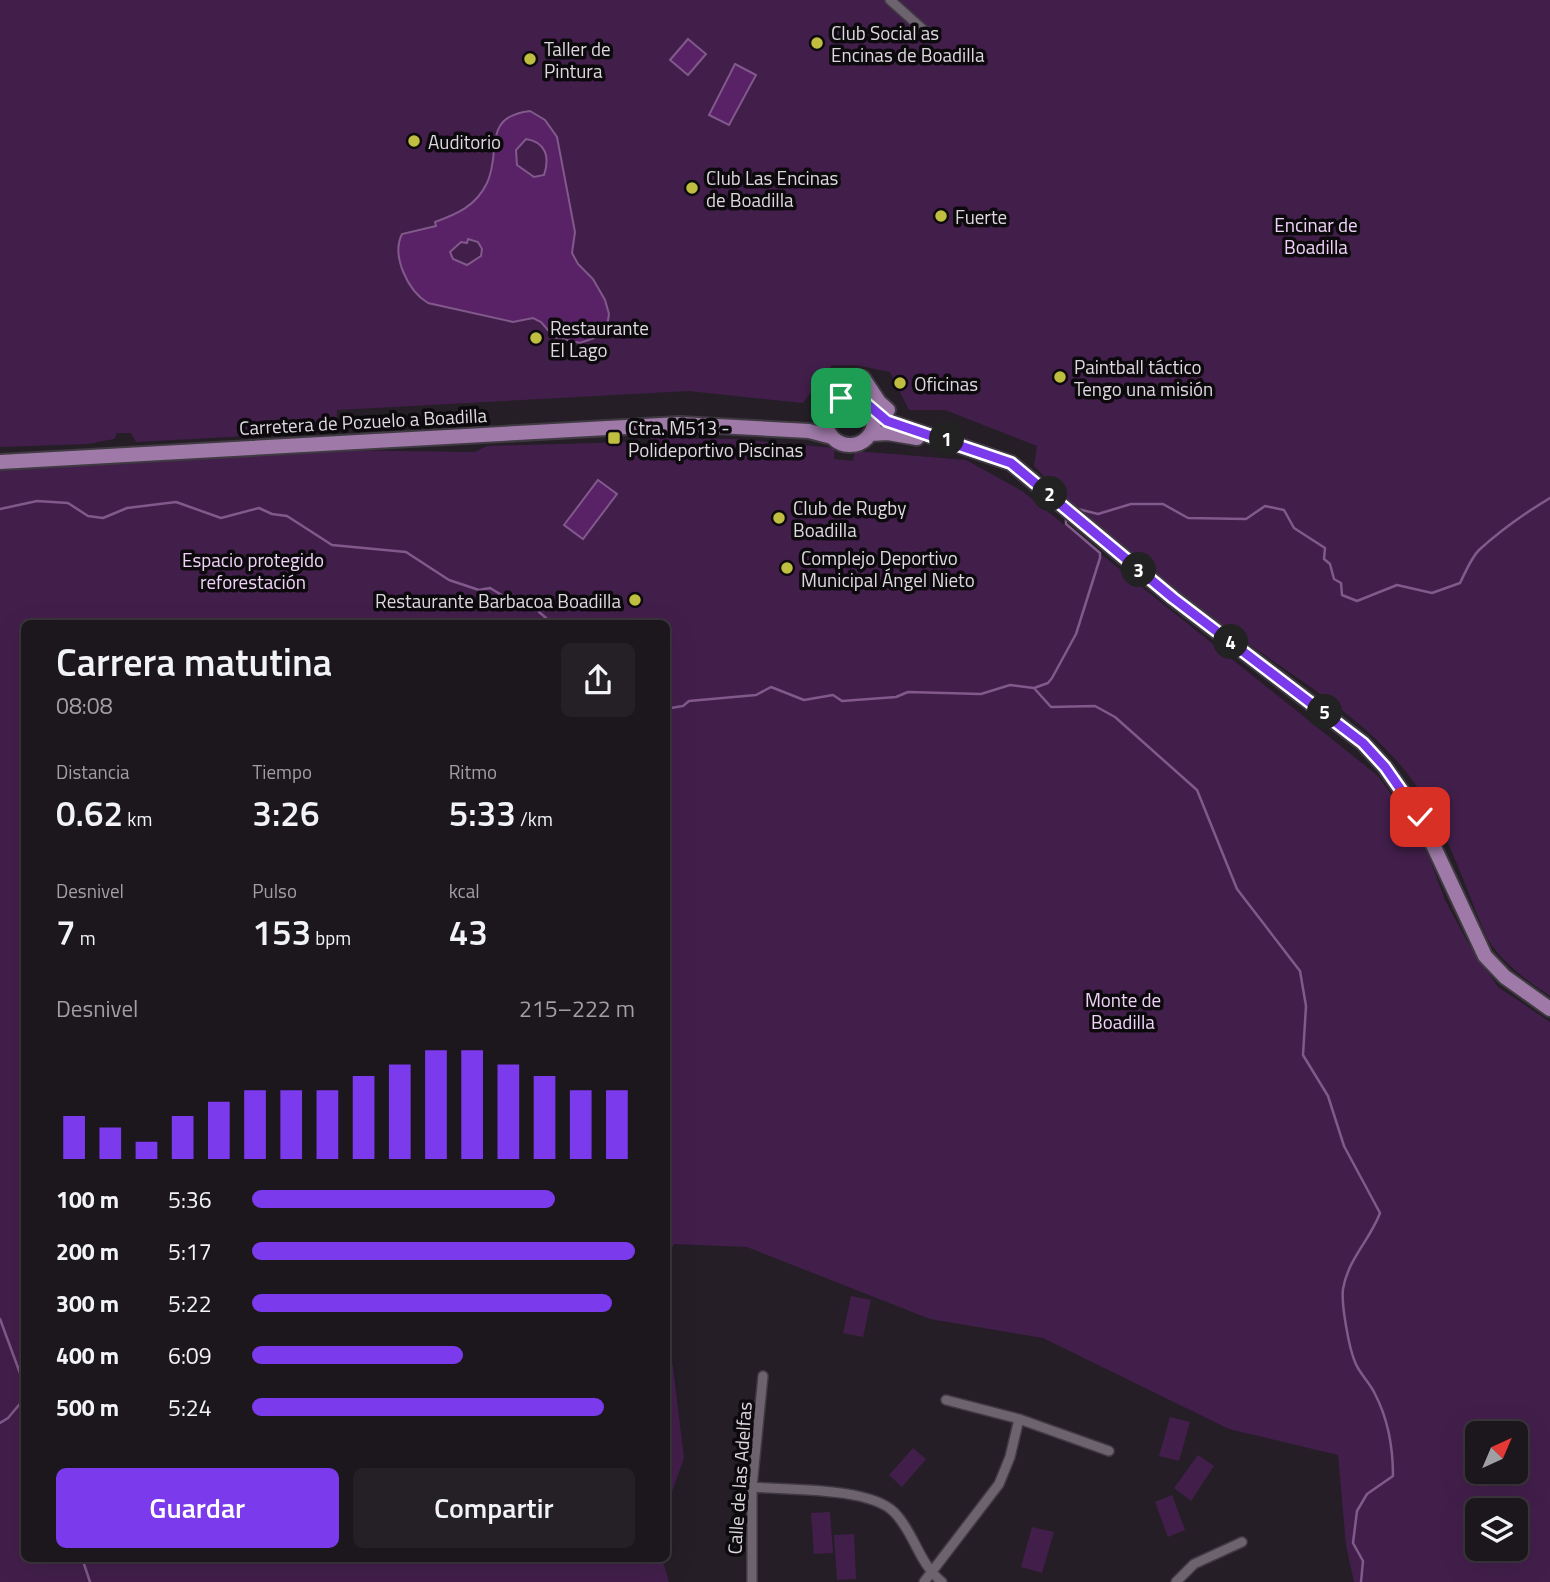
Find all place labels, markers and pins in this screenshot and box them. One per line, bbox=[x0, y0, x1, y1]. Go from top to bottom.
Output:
place label: Club Social as Encinas de Boadilla bbox=[831, 18, 985, 69]
place label: Taller de Pintura bbox=[544, 34, 611, 85]
marker: Club Social as Encinas de Boadilla bbox=[809, 35, 825, 51]
marker: Taller de Pintura bbox=[522, 51, 538, 67]
place label: Auditorio bbox=[428, 127, 501, 156]
marker: Auditorio bbox=[406, 133, 422, 149]
place label: Club Las Encinas de Boadilla bbox=[706, 163, 839, 214]
marker: Club Las Encinas de Boadilla bbox=[684, 180, 700, 196]
place label: Fuerte bbox=[955, 202, 1007, 231]
marker: Fuerte bbox=[933, 208, 949, 224]
place label: Restaurante El Lago bbox=[550, 313, 649, 364]
marker: Restaurante El Lago bbox=[528, 330, 544, 346]
place label: Paintball táctico Tengo una misión bbox=[1074, 352, 1213, 403]
pin bbox=[811, 368, 871, 428]
place label: Oficinas bbox=[914, 369, 978, 398]
marker: Paintball táctico Tengo una misión bbox=[1052, 369, 1068, 385]
marker: Oficinas bbox=[892, 375, 908, 391]
place label: Ctra. M513 - Polideportivo Piscinas bbox=[628, 413, 803, 464]
pin: 1 bbox=[930, 422, 964, 457]
marker: Ctra. M513 - Polideportivo Piscinas bbox=[606, 430, 622, 446]
pin: 2 bbox=[1032, 476, 1068, 512]
place label: Club de Rugby Boadilla bbox=[793, 493, 906, 544]
marker: Club de Rugby Boadilla bbox=[771, 510, 787, 526]
place label: Complejo Deportivo Municipal Ángel Nieto bbox=[801, 543, 975, 594]
pin: 3 bbox=[1122, 552, 1156, 588]
marker: Complejo Deportivo Municipal Ángel Nieto bbox=[779, 560, 795, 576]
place label: Restaurante Barbacoa Boadilla bbox=[375, 586, 621, 615]
marker: Restaurante Barbacoa Boadilla bbox=[627, 592, 643, 608]
pin: 4 bbox=[1214, 624, 1248, 660]
pin: 5 bbox=[1308, 694, 1342, 730]
pin bbox=[1390, 787, 1450, 847]

